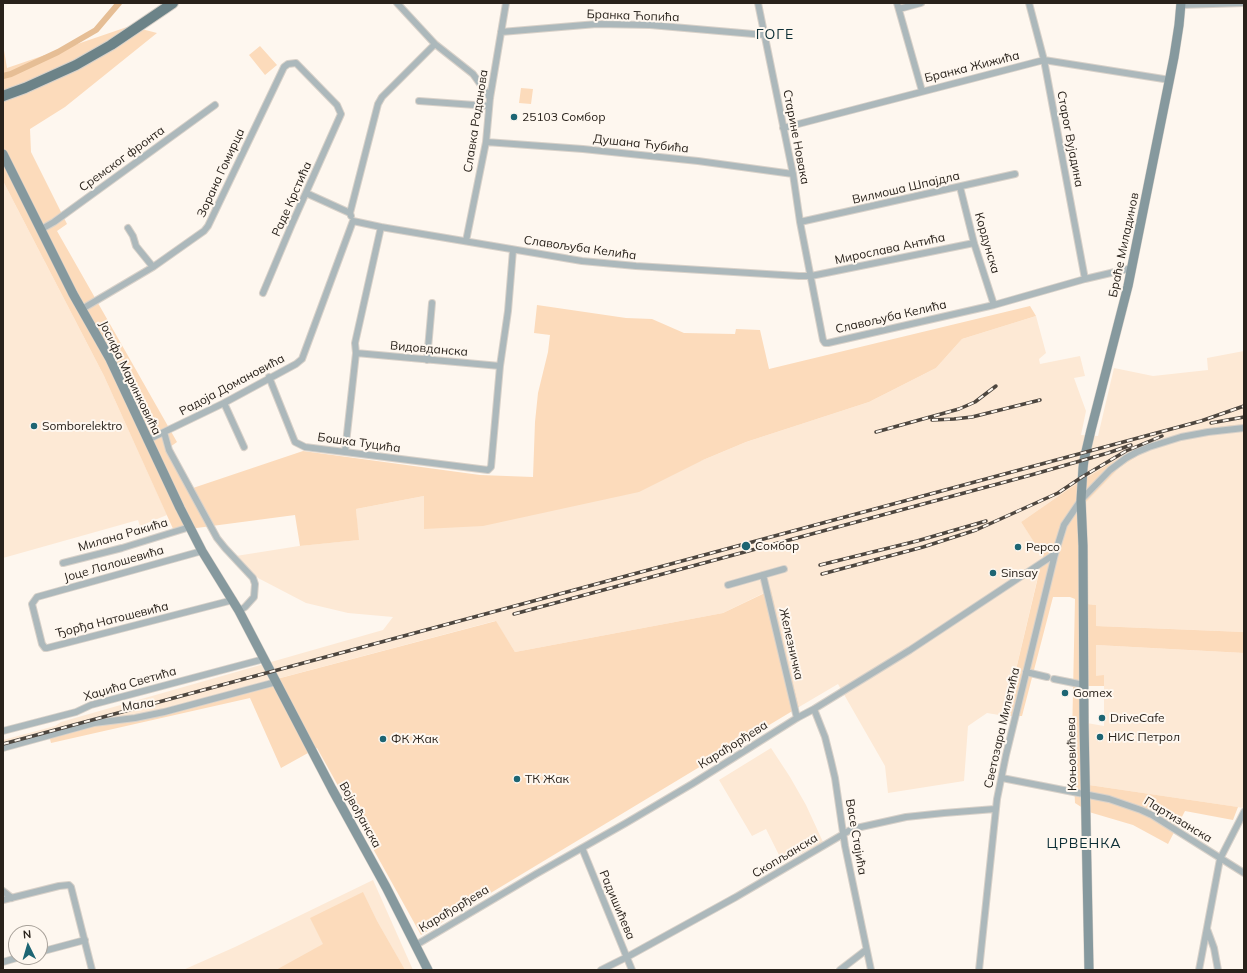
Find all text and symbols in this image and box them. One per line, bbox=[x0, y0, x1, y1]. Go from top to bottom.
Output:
street label: Бранка Ћопића bbox=[586, 7, 680, 25]
district label: ГОГЕ bbox=[756, 27, 794, 43]
street label: Бранка Жижића bbox=[923, 48, 1021, 86]
street label: Славка Раданова bbox=[461, 69, 491, 173]
street label: Старине Новака bbox=[780, 88, 812, 186]
street label: Старог Вујадина bbox=[1054, 90, 1086, 188]
place label: 25103 Сомбор bbox=[522, 110, 606, 124]
marker: 25103 Сомбор bbox=[509, 112, 519, 122]
street label: Сремског фронта bbox=[76, 123, 168, 195]
street label: Зорана Гомирца bbox=[194, 126, 248, 220]
street label: Душана Ћубића bbox=[592, 132, 690, 156]
street label: Раде Крстића bbox=[269, 159, 315, 239]
street label: Вилмоша Шпајдла bbox=[851, 169, 961, 207]
street label: Браће Миладинов bbox=[1106, 191, 1142, 299]
street label: Кордунска bbox=[971, 211, 1003, 275]
street label: Мирослава Антића bbox=[834, 230, 946, 268]
street label: Славољуба Келића bbox=[523, 233, 637, 263]
street label: Славољуба Келића bbox=[834, 297, 948, 337]
street label: Јосифа Маринковића bbox=[96, 319, 164, 437]
street label: Видовданска bbox=[390, 338, 468, 360]
street label: Радоја Домановића bbox=[177, 351, 287, 419]
place label: Somborelektro bbox=[42, 419, 122, 433]
marker: Somborelektro bbox=[29, 421, 39, 431]
street label: Бошка Туцића bbox=[317, 430, 401, 456]
street label: Милана Ракића bbox=[77, 515, 169, 555]
place label: Сомбор bbox=[755, 539, 799, 553]
marker: Сомбор bbox=[740, 540, 752, 552]
place label: Pepco bbox=[1026, 540, 1060, 554]
marker: Pepco bbox=[1013, 542, 1023, 552]
street label: Јоце Лалошевића bbox=[62, 543, 166, 585]
place label: Sinsay bbox=[1001, 566, 1038, 580]
marker: Sinsay bbox=[988, 568, 998, 578]
street label: Ђорђа Натошевића bbox=[54, 599, 170, 641]
street label: Железничка bbox=[776, 607, 806, 681]
street label: Хаџића Светића bbox=[82, 664, 178, 704]
street label: Светозара Милетића bbox=[981, 666, 1023, 790]
place label: Gomex bbox=[1073, 686, 1112, 700]
marker: Gomex bbox=[1060, 688, 1070, 698]
street label: Мала bbox=[121, 695, 155, 715]
place label: DriveCafe bbox=[1110, 711, 1165, 725]
marker: DriveCafe bbox=[1097, 713, 1107, 723]
street label: Коњовићева bbox=[1064, 717, 1080, 791]
street label: Карађорђева bbox=[696, 718, 770, 772]
place label: НИС Петрол bbox=[1108, 730, 1180, 744]
place label: ФК Жак bbox=[391, 732, 438, 746]
marker: НИС Петрол bbox=[1095, 732, 1105, 742]
marker: ФК Жак bbox=[378, 734, 388, 744]
place label: ТК Жак bbox=[525, 772, 569, 786]
marker: ТК Жак bbox=[512, 774, 522, 784]
street label: Војвођанска bbox=[336, 779, 384, 851]
street label: Партизанска bbox=[1141, 794, 1215, 846]
street label: Васе Стајића bbox=[842, 798, 870, 876]
street label: Скопљанска bbox=[750, 831, 820, 881]
district label: ЦРВЕНКА bbox=[1046, 836, 1122, 852]
street label: Радишићева bbox=[596, 868, 638, 942]
street label: Карађорђева bbox=[416, 882, 492, 936]
north arrow bbox=[8, 925, 48, 965]
text: N bbox=[22, 927, 32, 941]

